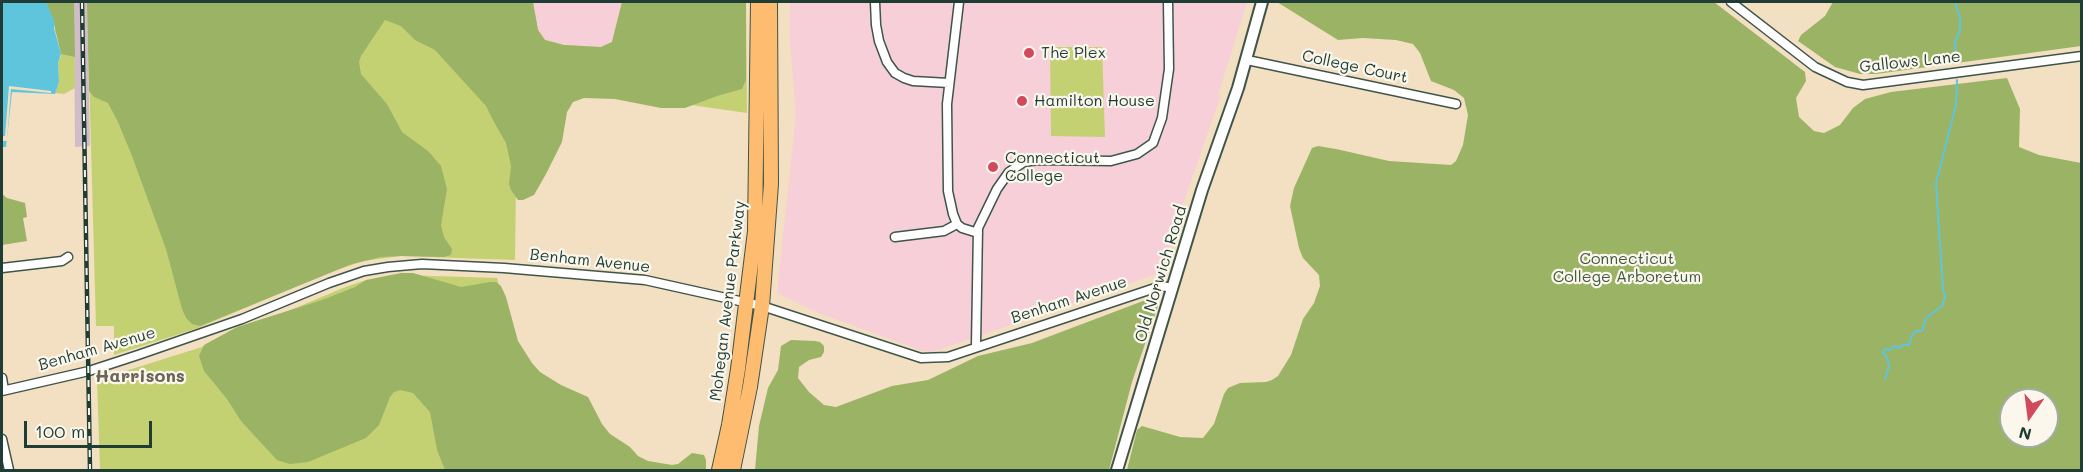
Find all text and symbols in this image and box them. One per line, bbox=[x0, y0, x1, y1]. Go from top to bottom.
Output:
place label: The Plex bbox=[1041, 43, 1106, 63]
marker: The Plex bbox=[1022, 46, 1036, 60]
street label: College Court bbox=[1300, 46, 1410, 88]
street label: Gallows Lane bbox=[1858, 47, 1962, 77]
place label: Hamilton House bbox=[1034, 91, 1155, 111]
marker: Hamilton House bbox=[1015, 94, 1029, 108]
place label: Connecticut College bbox=[1005, 148, 1100, 186]
marker: Connecticut College bbox=[986, 160, 1000, 174]
street label: Mohegan Avenue Parkway bbox=[706, 200, 750, 402]
street label: Old Norwich Road bbox=[1131, 203, 1191, 345]
street label: Benham Avenue bbox=[529, 245, 651, 277]
park label: Connecticut College Arboretum bbox=[1553, 249, 1701, 287]
street label: Benham Avenue bbox=[1009, 272, 1129, 328]
street label: Benham Avenue bbox=[36, 323, 158, 375]
district label: Harrisons bbox=[95, 365, 185, 387]
north arrow bbox=[1999, 388, 2059, 448]
scale bar bbox=[27, 409, 154, 447]
text: 100 m bbox=[35, 419, 85, 443]
text: N bbox=[2017, 422, 2033, 446]

